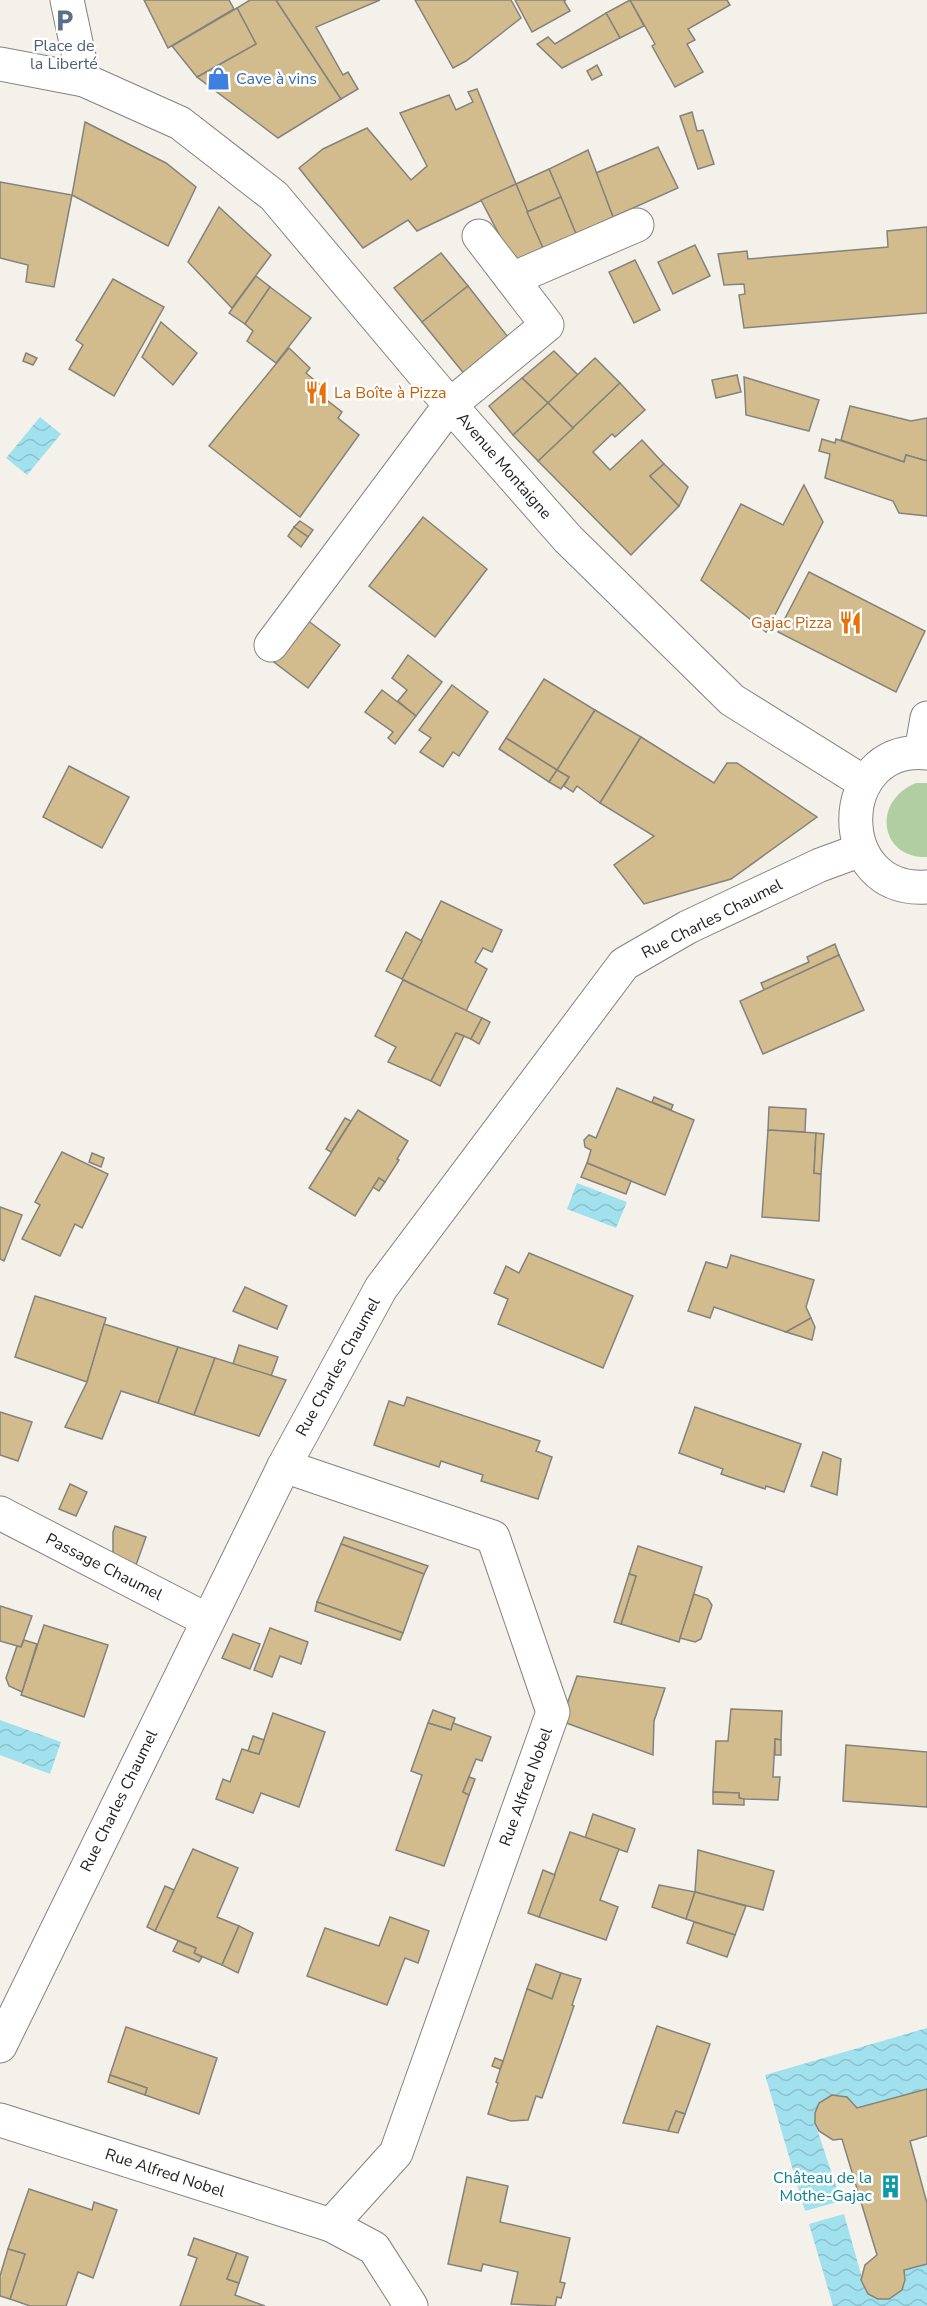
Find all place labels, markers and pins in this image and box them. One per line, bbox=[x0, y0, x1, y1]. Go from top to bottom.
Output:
parking icon: Place de la Liberté bbox=[51, 8, 77, 34]
place label: Place de la Liberté bbox=[30, 35, 98, 75]
shop icon: Cave à vins bbox=[205, 66, 231, 92]
place label: Cave à vins bbox=[236, 68, 317, 90]
restaurant icon: La Boîte à Pizza bbox=[303, 380, 329, 406]
place label: La Boîte à Pizza bbox=[334, 382, 447, 404]
restaurant icon: Gajac Pizza bbox=[837, 610, 863, 636]
place label: Gajac Pizza bbox=[751, 612, 832, 634]
place label: Château de la Mothe-Gajac bbox=[773, 2167, 873, 2207]
building icon: Château de la Mothe-Gajac bbox=[877, 2174, 903, 2200]

